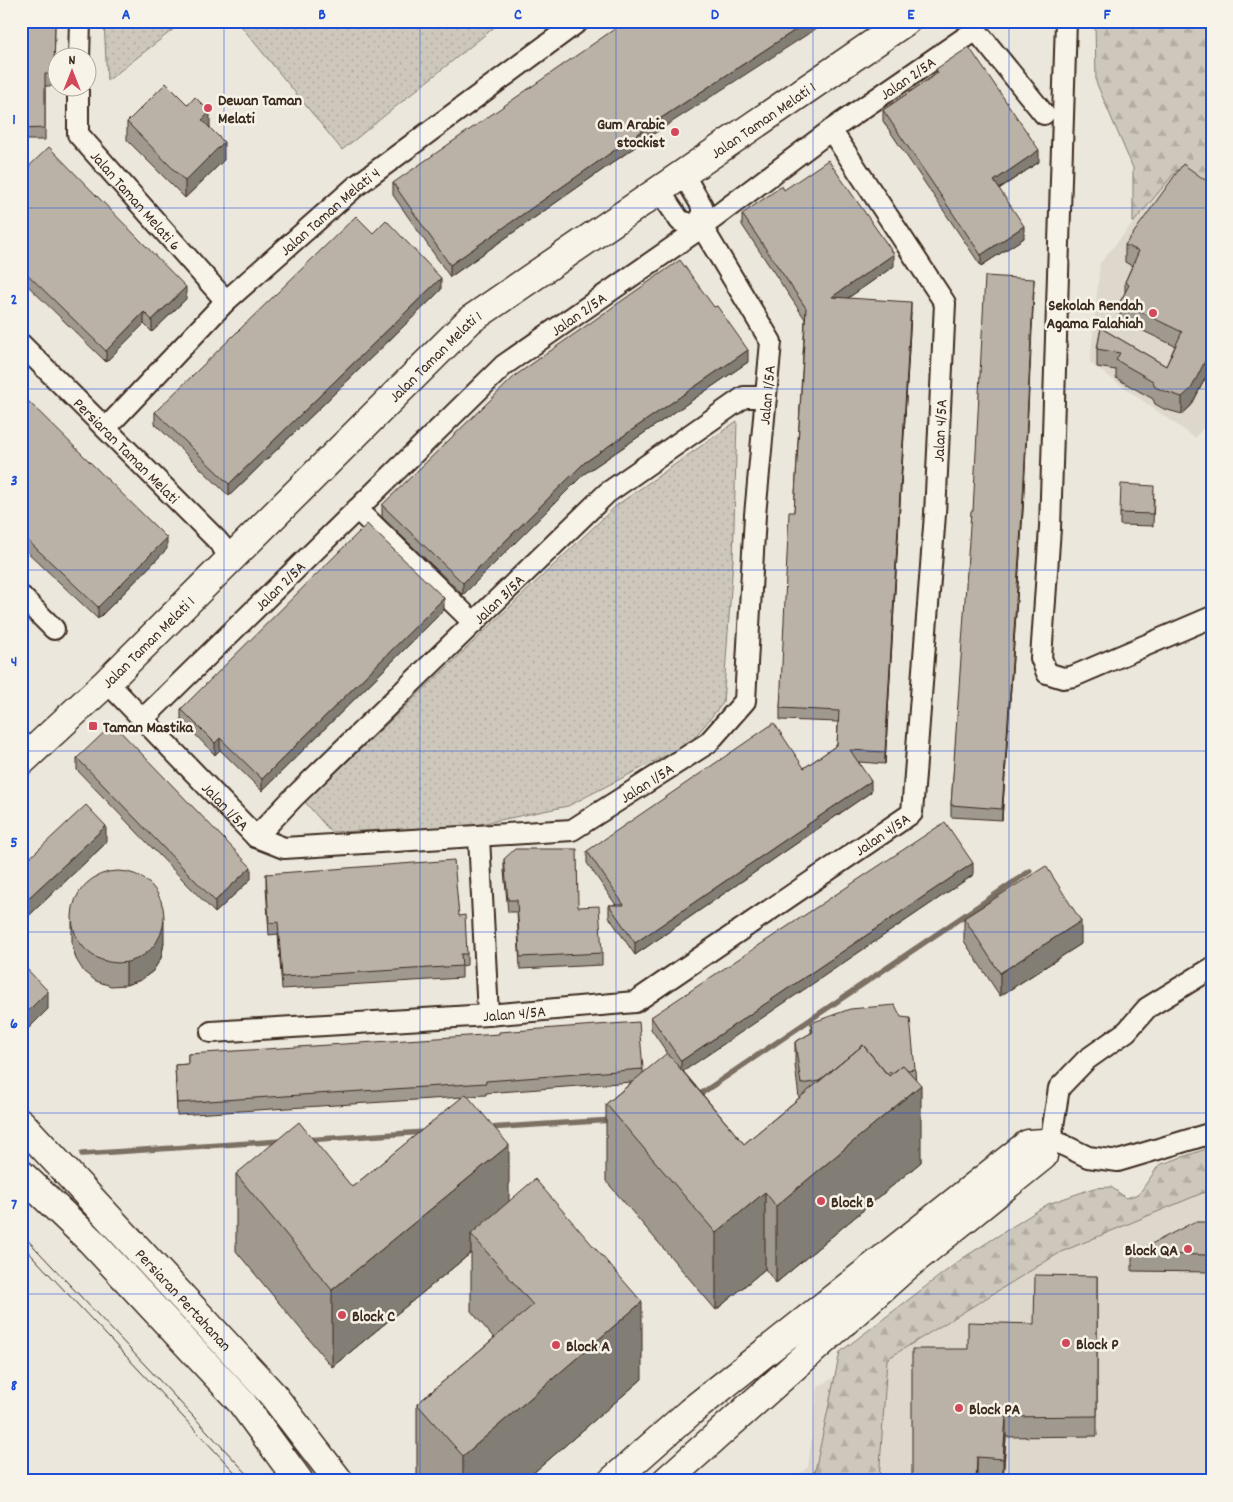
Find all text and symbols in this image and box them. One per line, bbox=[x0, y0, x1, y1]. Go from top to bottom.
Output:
text: A bbox=[122, 4, 131, 27]
text: B bbox=[318, 4, 326, 27]
text: C bbox=[514, 4, 522, 27]
text: D bbox=[711, 4, 720, 27]
text: E bbox=[907, 4, 915, 27]
text: F bbox=[1103, 4, 1111, 27]
north arrow bbox=[48, 48, 98, 98]
text: N bbox=[69, 51, 76, 71]
street label: Jalan 2/5A bbox=[876, 52, 942, 107]
street label: Jalan Taman Melati 1 bbox=[707, 77, 821, 166]
place label: Dewan Taman Melati bbox=[218, 90, 302, 131]
marker: Dewan Taman Melati bbox=[202, 102, 214, 114]
text: 1 bbox=[12, 109, 16, 132]
place label: Gum Arabic stockist bbox=[597, 114, 666, 155]
marker: Gum Arabic stockist bbox=[669, 126, 681, 138]
street label: Jalan Taman Melati 6 bbox=[84, 146, 185, 257]
street label: Jalan Taman Melati 4 bbox=[276, 163, 386, 262]
street label: Jalan 2/5A bbox=[547, 288, 612, 343]
text: 2 bbox=[11, 289, 18, 312]
place label: Sekolah Rendah Agama Falahiah bbox=[1047, 295, 1143, 336]
street label: Jalan Taman Melati 1 bbox=[385, 306, 487, 409]
marker: Sekolah Rendah Agama Falahiah bbox=[1147, 307, 1159, 319]
street label: Jalan 1/5A bbox=[754, 364, 783, 426]
street label: Persiaran Taman Melati bbox=[67, 393, 184, 510]
street label: Jalan 4/5A bbox=[928, 398, 954, 463]
text: 3 bbox=[10, 470, 18, 493]
street label: Jalan 2/5A bbox=[250, 556, 312, 617]
street label: Jalan 3/5A bbox=[469, 570, 531, 631]
street label: Jalan Taman Melati 1 bbox=[98, 592, 201, 695]
text: 4 bbox=[11, 651, 17, 674]
place label: Taman Mastika bbox=[103, 717, 194, 740]
marker: Taman Mastika bbox=[87, 720, 99, 732]
street label: Jalan 1/5A bbox=[616, 759, 679, 810]
street label: Jalan 1/5A bbox=[195, 778, 254, 838]
street label: Jalan 4/5A bbox=[851, 808, 916, 863]
text: 5 bbox=[10, 832, 18, 855]
street label: Jalan 4/5A bbox=[482, 1001, 547, 1029]
text: 6 bbox=[10, 1013, 18, 1036]
place label: Block B bbox=[831, 1192, 874, 1215]
text: 7 bbox=[11, 1194, 17, 1217]
marker: Block B bbox=[815, 1195, 827, 1207]
place label: Block QA bbox=[1125, 1240, 1178, 1263]
marker: Block QA bbox=[1182, 1243, 1194, 1255]
street label: Persiaran Pertahanan bbox=[129, 1244, 236, 1357]
place label: Block C bbox=[352, 1306, 395, 1329]
marker: Block C bbox=[336, 1309, 348, 1321]
place label: Block P bbox=[1076, 1334, 1119, 1357]
place label: Block A bbox=[566, 1336, 610, 1359]
marker: Block P bbox=[1060, 1337, 1072, 1349]
marker: Block A bbox=[550, 1339, 562, 1351]
text: 8 bbox=[11, 1375, 18, 1398]
place label: Block PA bbox=[969, 1399, 1020, 1422]
marker: Block PA bbox=[953, 1402, 965, 1414]

